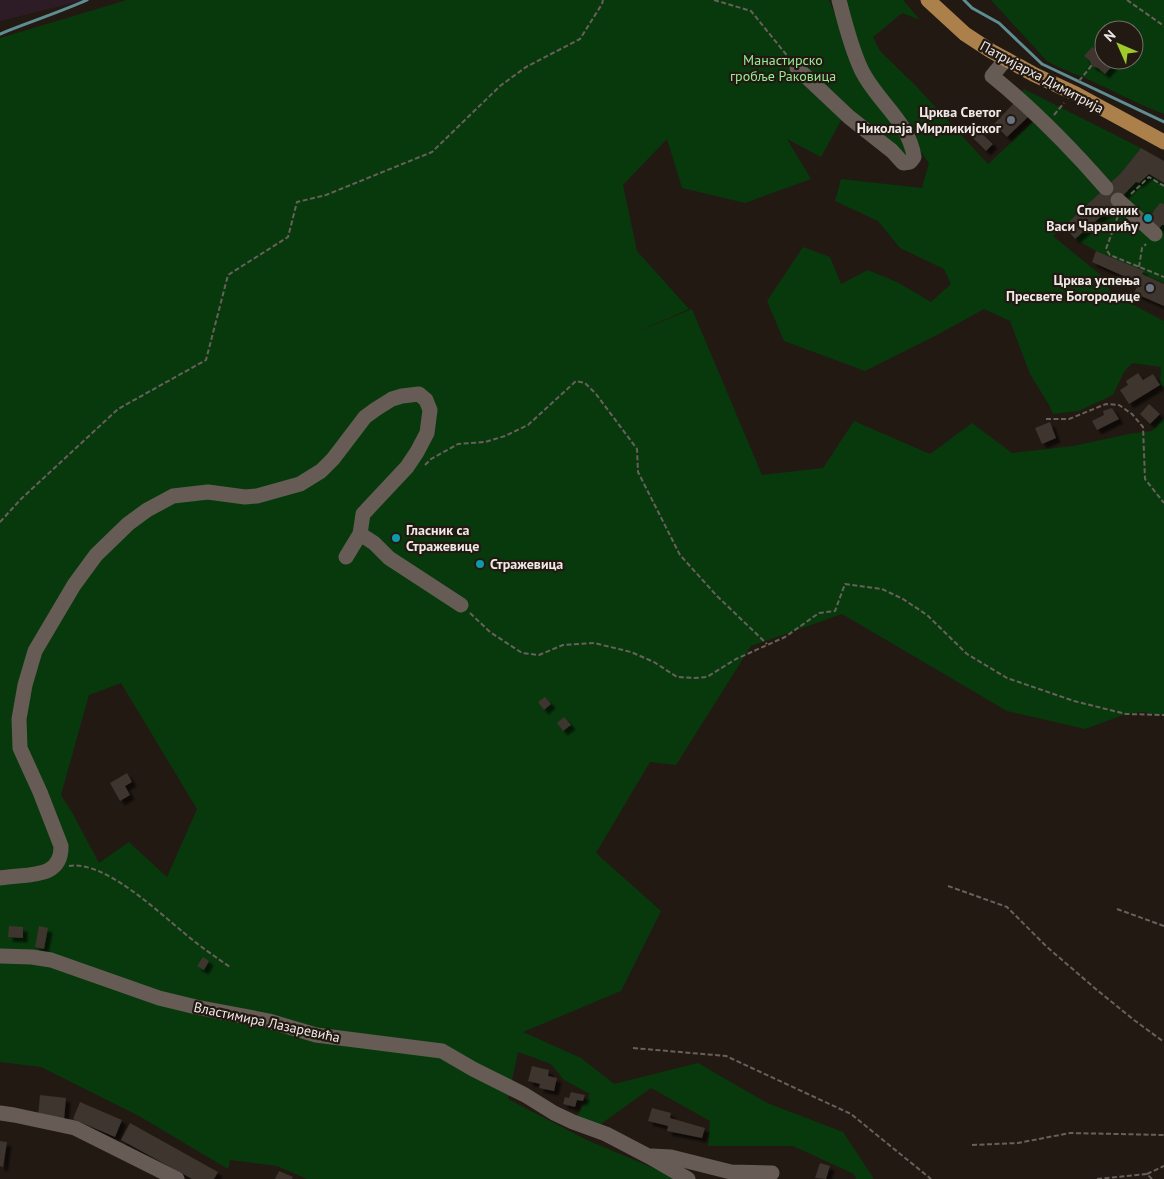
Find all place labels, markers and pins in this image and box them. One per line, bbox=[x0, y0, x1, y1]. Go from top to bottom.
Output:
place label: Црква Светог Николаја Мирликијског bbox=[857, 103, 1002, 137]
marker: Црква Светог Николаја Мирликијског bbox=[1005, 114, 1017, 126]
place label: Споменик Васи Чарапићу bbox=[1046, 201, 1138, 235]
marker: Споменик Васи Чарапићу bbox=[1142, 212, 1154, 224]
place label: Црква успења Пресвете Богородице bbox=[1006, 271, 1140, 305]
marker: Црква успења Пресвете Богородице bbox=[1144, 282, 1156, 294]
place label: Гласник са Стражевице bbox=[406, 521, 479, 555]
marker: Гласник са Стражевице bbox=[390, 532, 402, 544]
place label: Стражевица bbox=[490, 555, 563, 573]
marker: Стражевица bbox=[474, 558, 486, 570]

